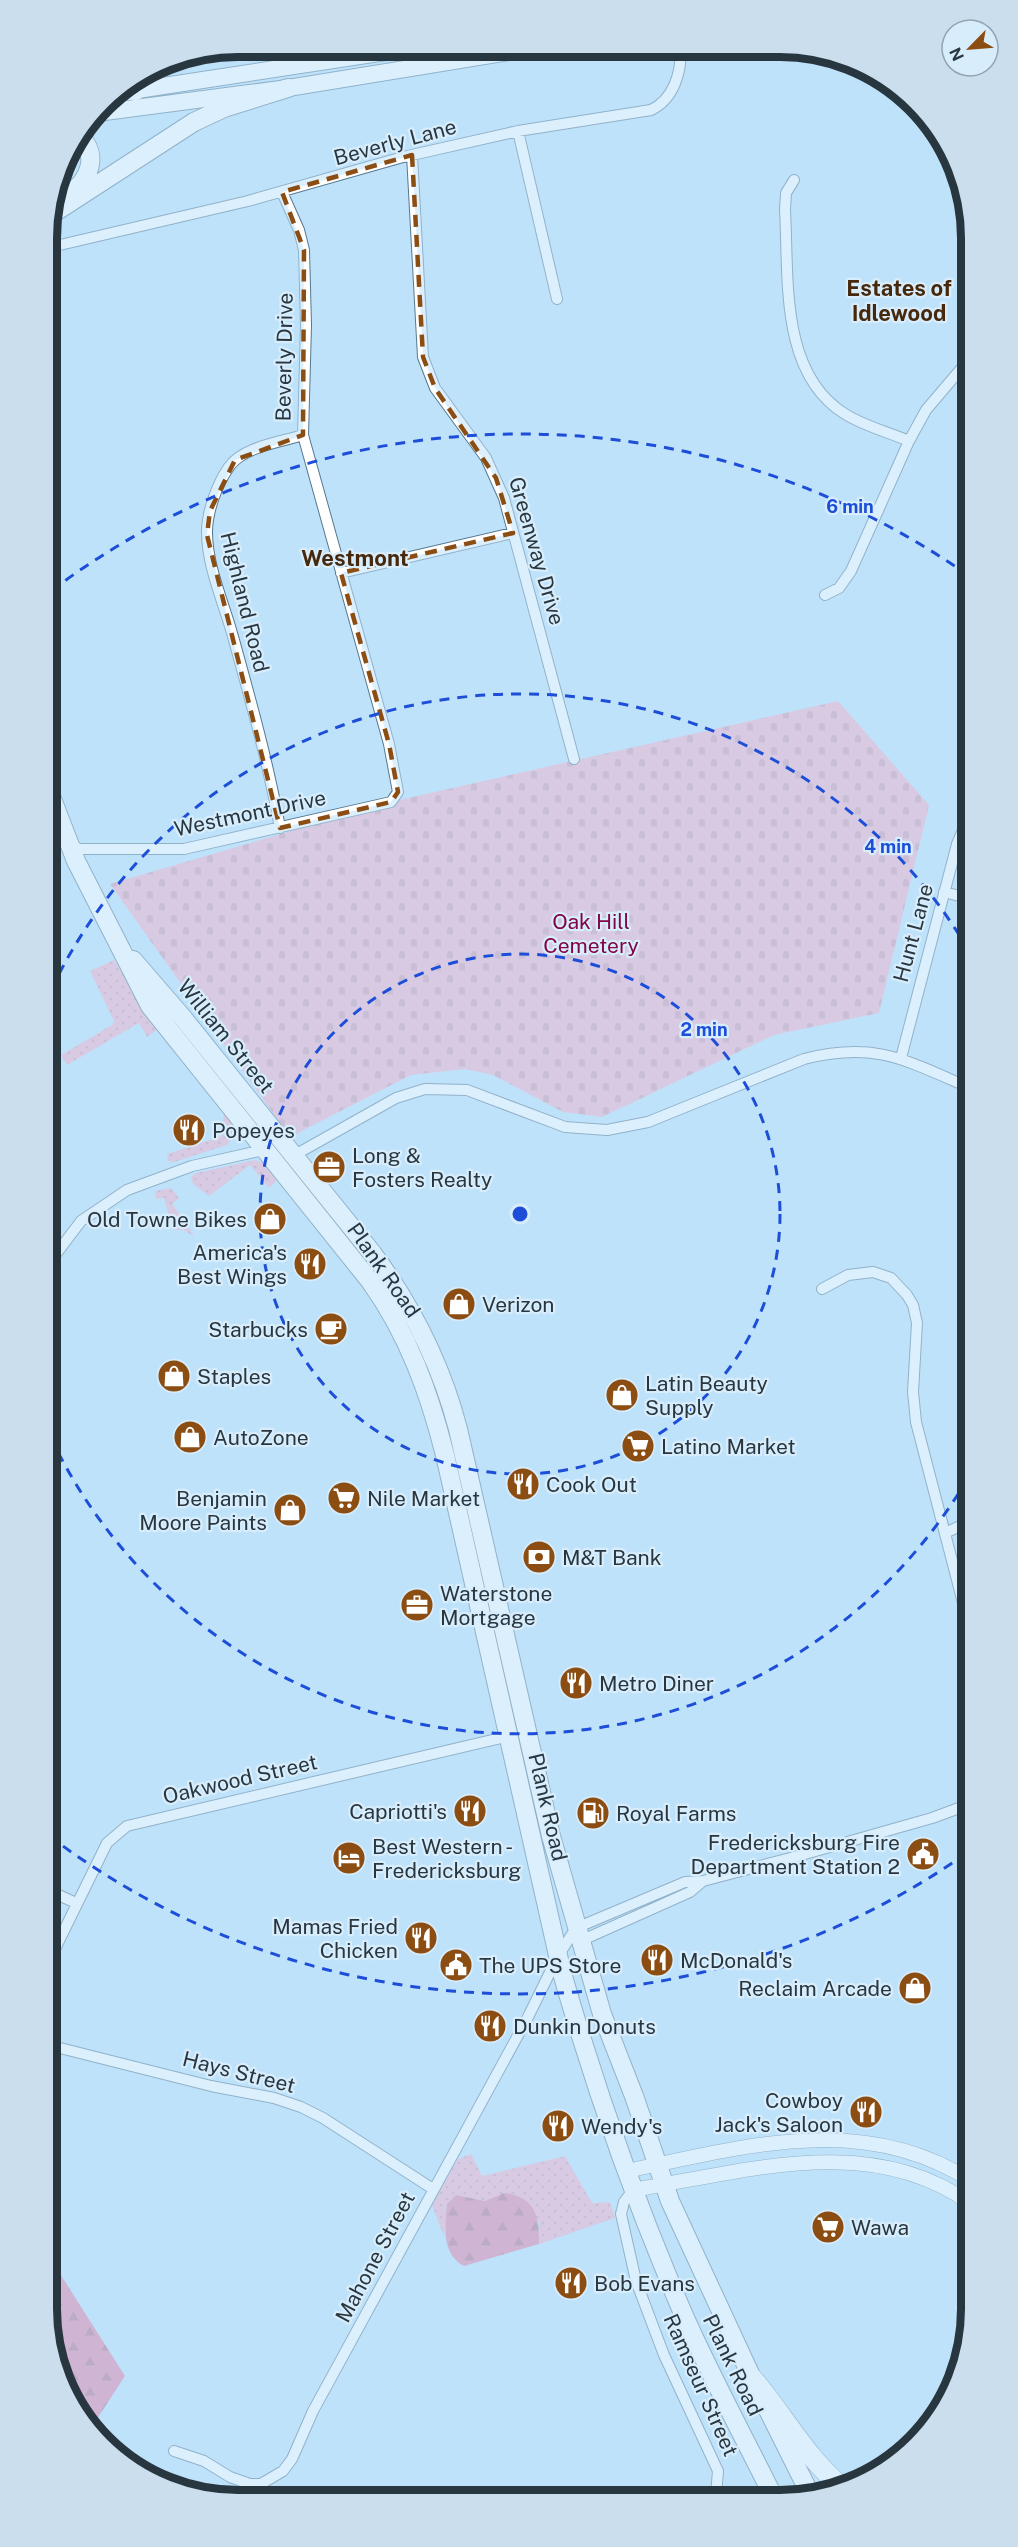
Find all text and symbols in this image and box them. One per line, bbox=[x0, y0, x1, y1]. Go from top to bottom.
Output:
north arrow bbox=[940, 18, 1000, 78]
text: N bbox=[946, 44, 968, 64]
street label: Beverly Lane bbox=[331, 114, 459, 170]
district label: Estates of Idlewood bbox=[846, 275, 952, 326]
street label: Beverly Drive bbox=[270, 292, 298, 422]
street label: Greenway Drive bbox=[504, 474, 570, 628]
text: 6 min bbox=[826, 496, 874, 517]
street label: Highland Road bbox=[215, 529, 275, 675]
district label: Westmont bbox=[301, 545, 409, 571]
street label: Westmont Drive bbox=[172, 785, 328, 841]
text: 4 min bbox=[864, 836, 912, 857]
street label: Hunt Lane bbox=[888, 881, 938, 985]
park label: Oak Hill Cemetery bbox=[543, 909, 639, 958]
street label: William Street bbox=[173, 974, 279, 1098]
text: 2 min bbox=[680, 1019, 728, 1040]
restaurant icon: Popeyes bbox=[171, 1112, 207, 1148]
place label: Popeyes bbox=[212, 1118, 295, 1143]
place label: Long & Fosters Realty bbox=[352, 1143, 492, 1192]
office icon: Long & Fosters Realty bbox=[311, 1149, 347, 1185]
shop icon: Old Towne Bikes bbox=[252, 1201, 288, 1237]
centre of rings bbox=[510, 1204, 530, 1224]
place label: Old Towne Bikes bbox=[87, 1207, 247, 1232]
street label: Plank Road bbox=[342, 1218, 426, 1322]
place label: America's Best Wings bbox=[177, 1240, 287, 1289]
restaurant icon: America's Best Wings bbox=[292, 1246, 328, 1282]
shop icon: Verizon bbox=[441, 1286, 477, 1322]
place label: Verizon bbox=[482, 1292, 555, 1317]
cafe icon: Starbucks bbox=[313, 1311, 349, 1347]
place label: Starbucks bbox=[208, 1317, 308, 1342]
shop icon: Staples bbox=[156, 1358, 192, 1394]
place label: Staples bbox=[197, 1364, 271, 1389]
place label: Latin Beauty Supply bbox=[645, 1371, 768, 1420]
shop icon: Latin Beauty Supply bbox=[604, 1377, 640, 1413]
shop icon: AutoZone bbox=[172, 1419, 208, 1455]
place label: AutoZone bbox=[213, 1425, 309, 1450]
supermarket icon: Latino Market bbox=[620, 1428, 656, 1464]
place label: Latino Market bbox=[661, 1434, 796, 1459]
restaurant icon: Cook Out bbox=[505, 1466, 541, 1502]
place label: Cook Out bbox=[546, 1472, 637, 1497]
supermarket icon: Nile Market bbox=[326, 1480, 362, 1516]
place label: Benjamin Moore Paints bbox=[139, 1486, 267, 1535]
place label: Nile Market bbox=[367, 1486, 480, 1511]
shop icon: Benjamin Moore Paints bbox=[272, 1492, 308, 1528]
bank icon: M&T Bank bbox=[521, 1539, 557, 1575]
place label: M&T Bank bbox=[562, 1545, 662, 1570]
place label: Waterstone Mortgage bbox=[440, 1581, 552, 1630]
office icon: Waterstone Mortgage bbox=[399, 1587, 435, 1623]
restaurant icon: Metro Diner bbox=[558, 1665, 594, 1701]
place label: Metro Diner bbox=[599, 1671, 714, 1696]
street label: Oakwood Street bbox=[160, 1749, 320, 1809]
street label: Plank Road bbox=[523, 1751, 573, 1863]
restaurant icon: Capriotti's bbox=[452, 1793, 488, 1829]
fuel station icon: Royal Farms bbox=[575, 1795, 611, 1831]
place label: Capriotti's bbox=[349, 1799, 447, 1824]
place label: Royal Farms bbox=[616, 1801, 736, 1826]
place label: Fredericksburg Fire Department Station 2 bbox=[691, 1830, 900, 1879]
place label: Best Western - Fredericksburg bbox=[372, 1834, 521, 1883]
public building icon: Fredericksburg Fire Department Station 2 bbox=[905, 1836, 941, 1872]
hotel icon: Best Western - Fredericksburg bbox=[331, 1840, 367, 1876]
place label: Mamas Fried Chicken bbox=[272, 1914, 398, 1963]
restaurant icon: Mamas Fried Chicken bbox=[403, 1920, 439, 1956]
restaurant icon: McDonald's bbox=[639, 1942, 675, 1978]
public building icon: The UPS Store bbox=[438, 1947, 474, 1983]
place label: McDonald's bbox=[680, 1948, 792, 1973]
place label: The UPS Store bbox=[479, 1953, 621, 1978]
shop icon: Reclaim Arcade bbox=[897, 1970, 933, 2006]
place label: Reclaim Arcade bbox=[738, 1976, 892, 2001]
restaurant icon: Dunkin Donuts bbox=[472, 2008, 508, 2044]
place label: Dunkin Donuts bbox=[513, 2014, 656, 2039]
street label: Hays Street bbox=[180, 2046, 298, 2098]
place label: Cowboy Jack's Saloon bbox=[714, 2088, 843, 2137]
restaurant icon: Cowboy Jack's Saloon bbox=[848, 2094, 884, 2130]
restaurant icon: Wendy's bbox=[540, 2108, 576, 2144]
place label: Wendy's bbox=[581, 2114, 662, 2139]
street label: Mahone Street bbox=[330, 2187, 420, 2327]
supermarket icon: Wawa bbox=[810, 2209, 846, 2245]
place label: Wawa bbox=[851, 2215, 909, 2240]
restaurant icon: Bob Evans bbox=[553, 2265, 589, 2301]
place label: Bob Evans bbox=[594, 2271, 695, 2296]
street label: Ramseur Street bbox=[658, 2310, 744, 2460]
street label: Plank Road bbox=[698, 2310, 768, 2420]

